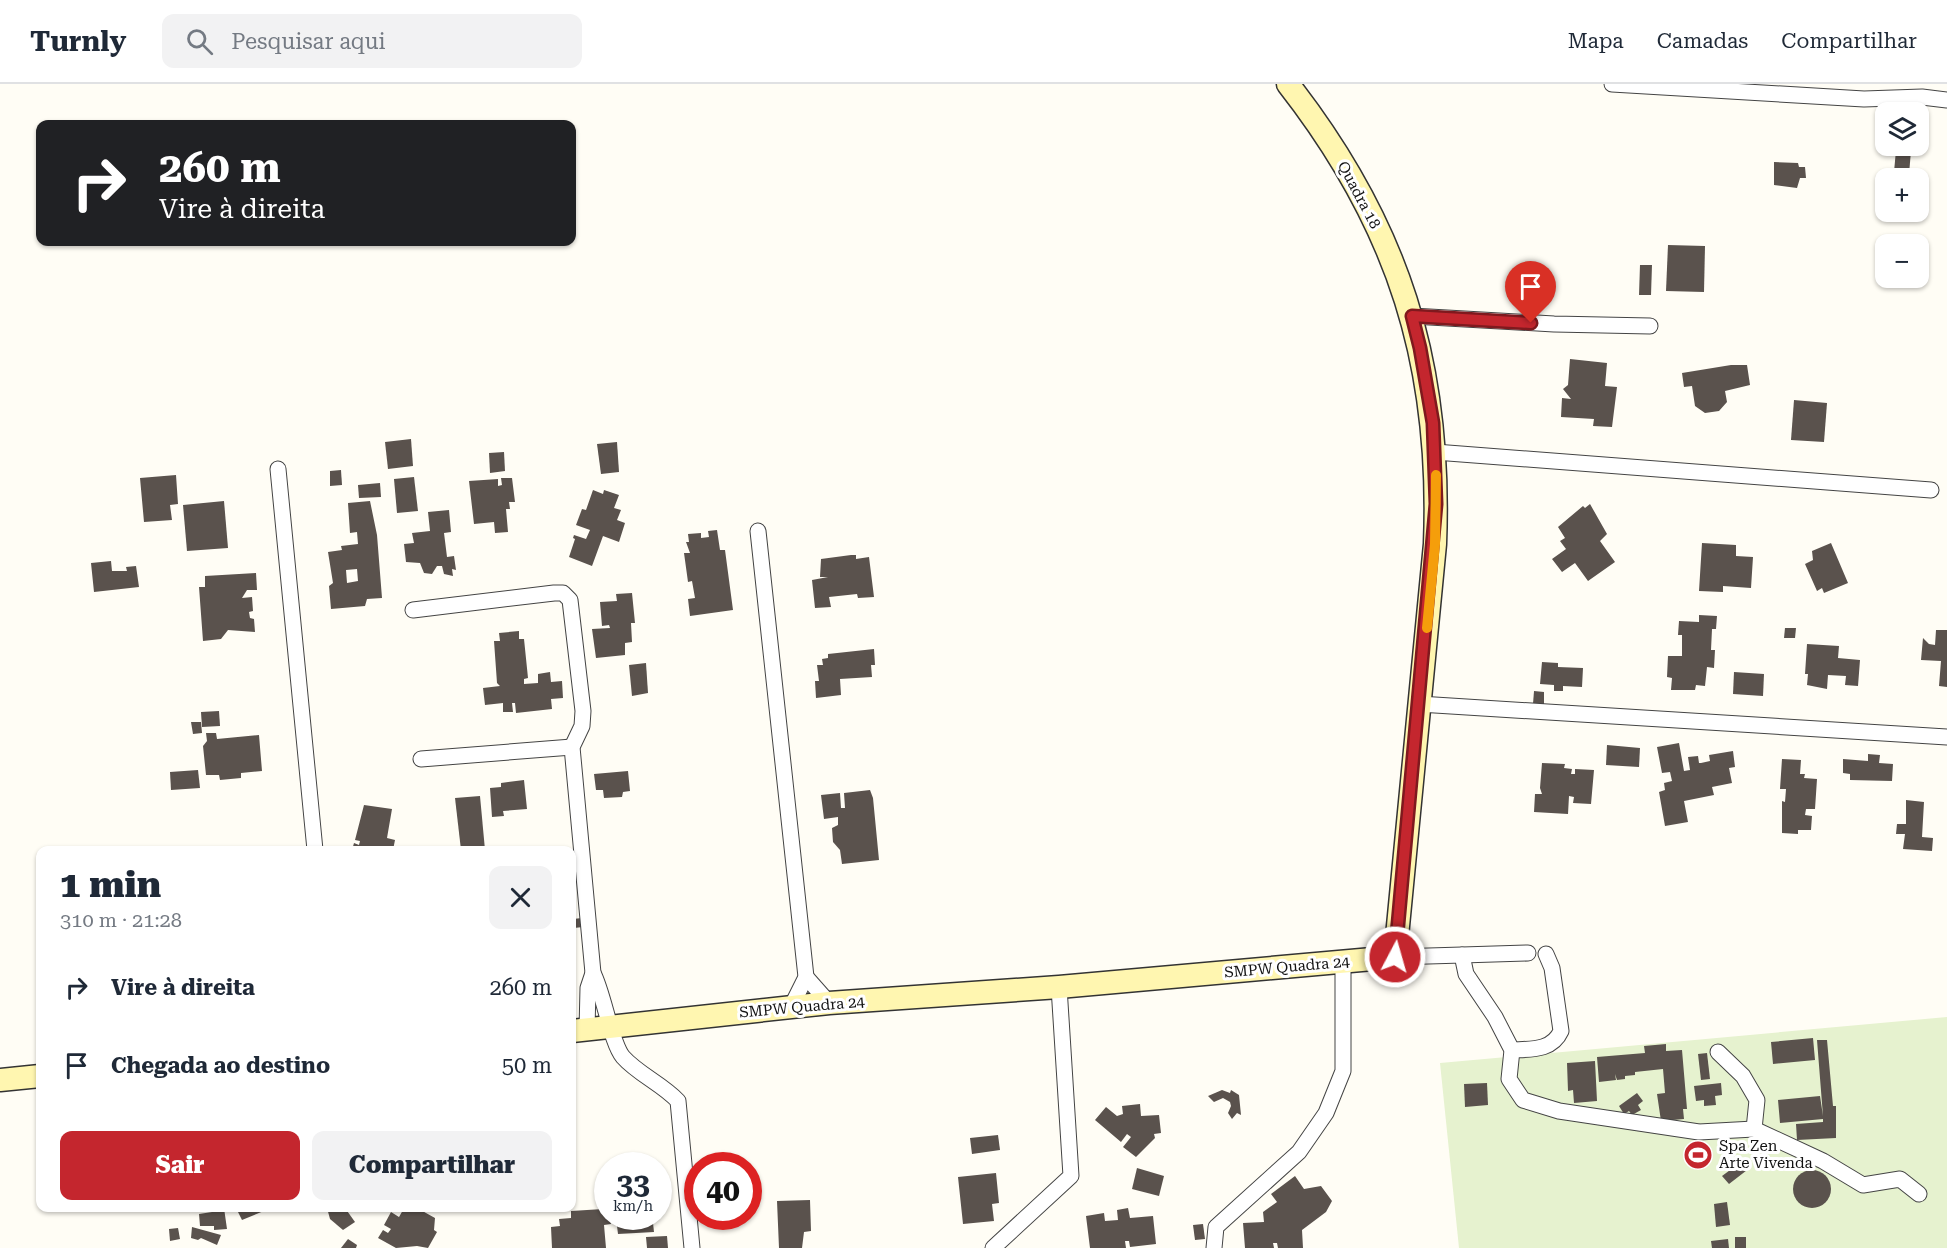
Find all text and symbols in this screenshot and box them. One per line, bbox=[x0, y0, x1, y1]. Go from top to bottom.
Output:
search box bbox=[162, 14, 582, 68]
text: Turnly bbox=[30, 25, 126, 58]
icon: search bbox=[183, 25, 216, 58]
text: Pesquisar aqui bbox=[231, 29, 386, 54]
text: Mapa bbox=[1568, 29, 1624, 53]
text: Camadas bbox=[1657, 29, 1748, 53]
text: Compartilhar bbox=[1781, 29, 1917, 53]
map controls bbox=[1875, 102, 1929, 288]
button: layers bbox=[1875, 102, 1929, 156]
text: 260 m bbox=[159, 143, 281, 192]
icon: right bbox=[60, 144, 138, 222]
street label: Quadra 18 bbox=[1334, 158, 1384, 232]
button: + bbox=[1875, 168, 1929, 222]
text: Vire à direita bbox=[159, 193, 325, 225]
button: − bbox=[1875, 234, 1929, 288]
pin bbox=[1505, 261, 1556, 323]
icon: arrive bbox=[1514, 270, 1547, 303]
text: 1 min bbox=[60, 864, 161, 906]
button: close bbox=[489, 866, 552, 929]
text: 310 m · 21:28 bbox=[60, 908, 182, 932]
position arrow bbox=[1363, 925, 1427, 989]
street label: SMPW Quadra 24 bbox=[1223, 952, 1351, 981]
icon: right bbox=[60, 971, 93, 1004]
text: Vire à direita bbox=[111, 975, 255, 1000]
text: 260 m bbox=[489, 975, 552, 1000]
street label: SMPW Quadra 24 bbox=[738, 992, 866, 1021]
icon: arrive bbox=[60, 1049, 93, 1082]
text: Chegada ao destino bbox=[111, 1053, 330, 1078]
text: 50 m bbox=[502, 1053, 552, 1078]
button: Sair bbox=[60, 1131, 300, 1200]
button: Compartilhar bbox=[312, 1131, 552, 1200]
place label: Spa Zen Arte Vivenda bbox=[1719, 1137, 1813, 1172]
sports icon: Spa Zen Arte Vivenda bbox=[1682, 1139, 1714, 1171]
speed limit sign: 40 bbox=[684, 1152, 762, 1230]
text: 33 bbox=[616, 1166, 650, 1201]
text: km/h bbox=[613, 1197, 653, 1215]

